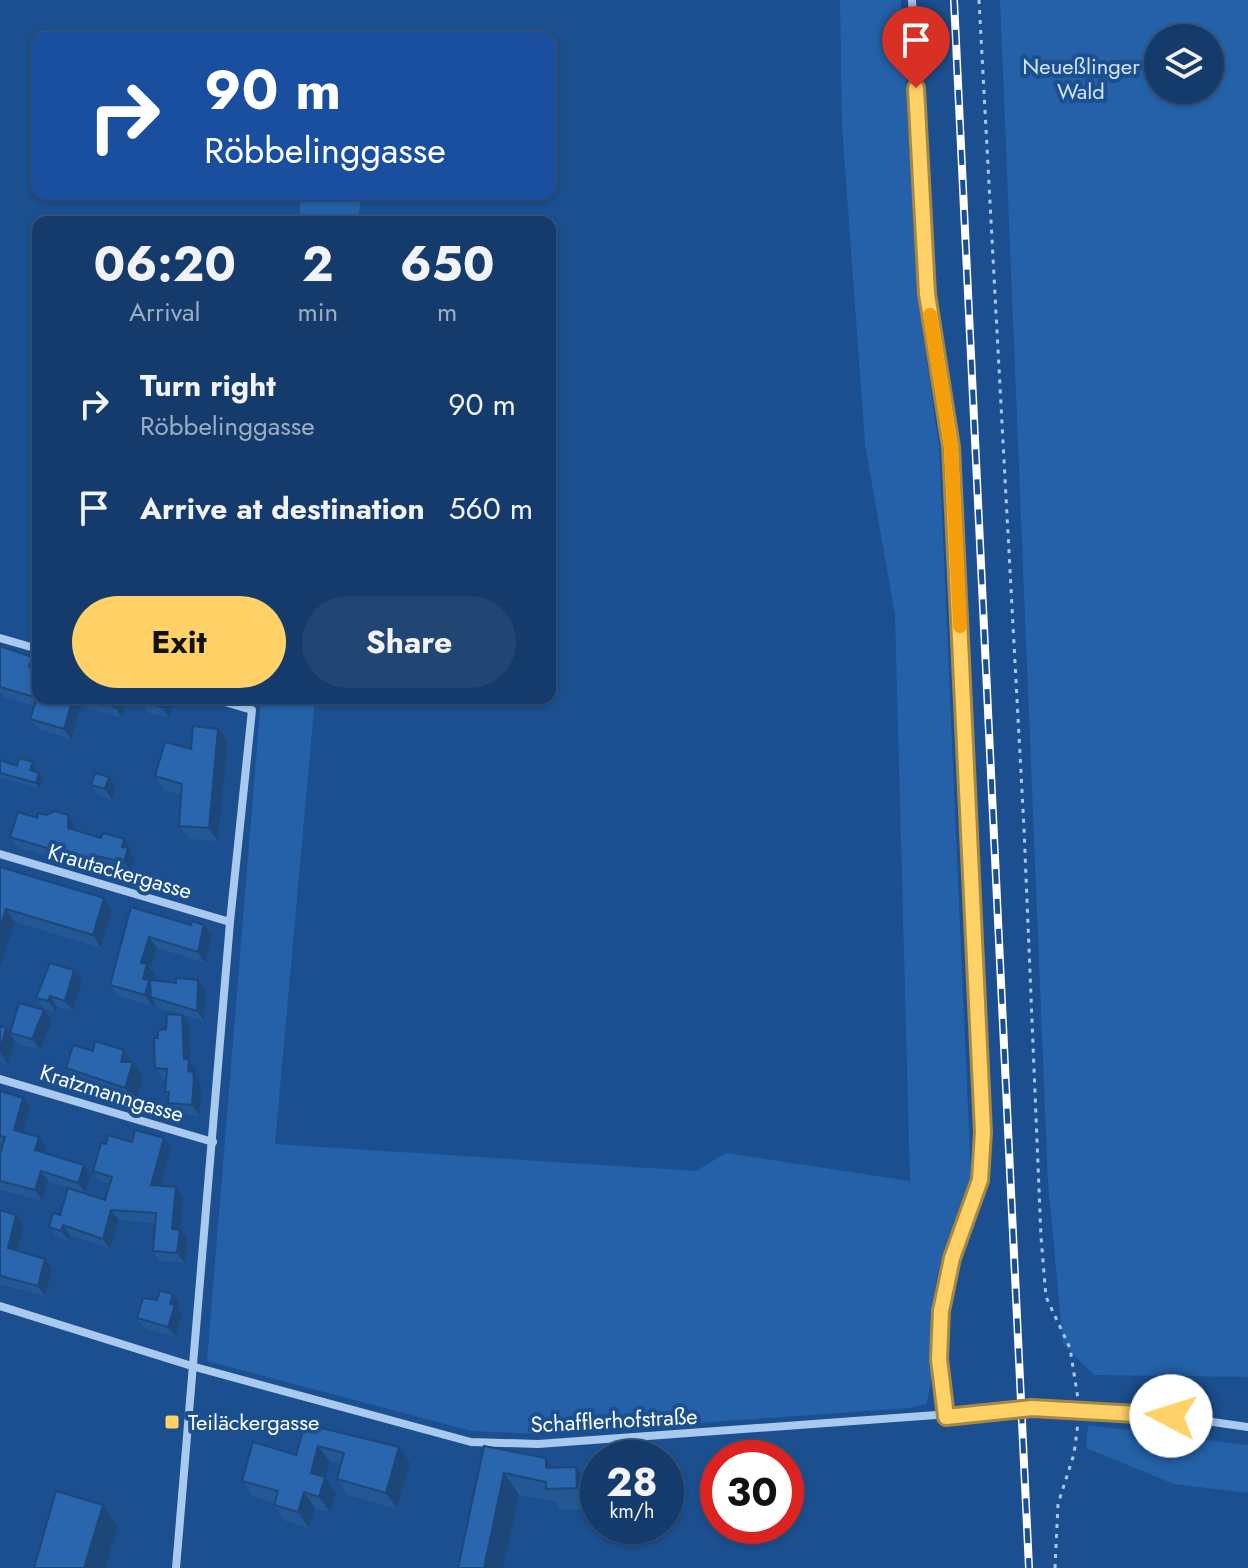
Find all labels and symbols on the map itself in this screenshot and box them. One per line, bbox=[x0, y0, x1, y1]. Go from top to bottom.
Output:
pin bbox=[882, 6, 950, 88]
park label: Neueßlinger Wald bbox=[1022, 50, 1140, 107]
street label: Krautackergasse bbox=[44, 835, 196, 907]
street label: Kratzmanngasse bbox=[36, 1056, 188, 1130]
position arrow bbox=[1129, 1374, 1213, 1458]
street label: Schafflerhofstraße bbox=[530, 1400, 698, 1440]
place label: Teiläckergasse bbox=[188, 1406, 319, 1438]
marker: Teiläckergasse bbox=[163, 1413, 181, 1431]
speed limit sign: 30 bbox=[700, 1440, 804, 1544]

